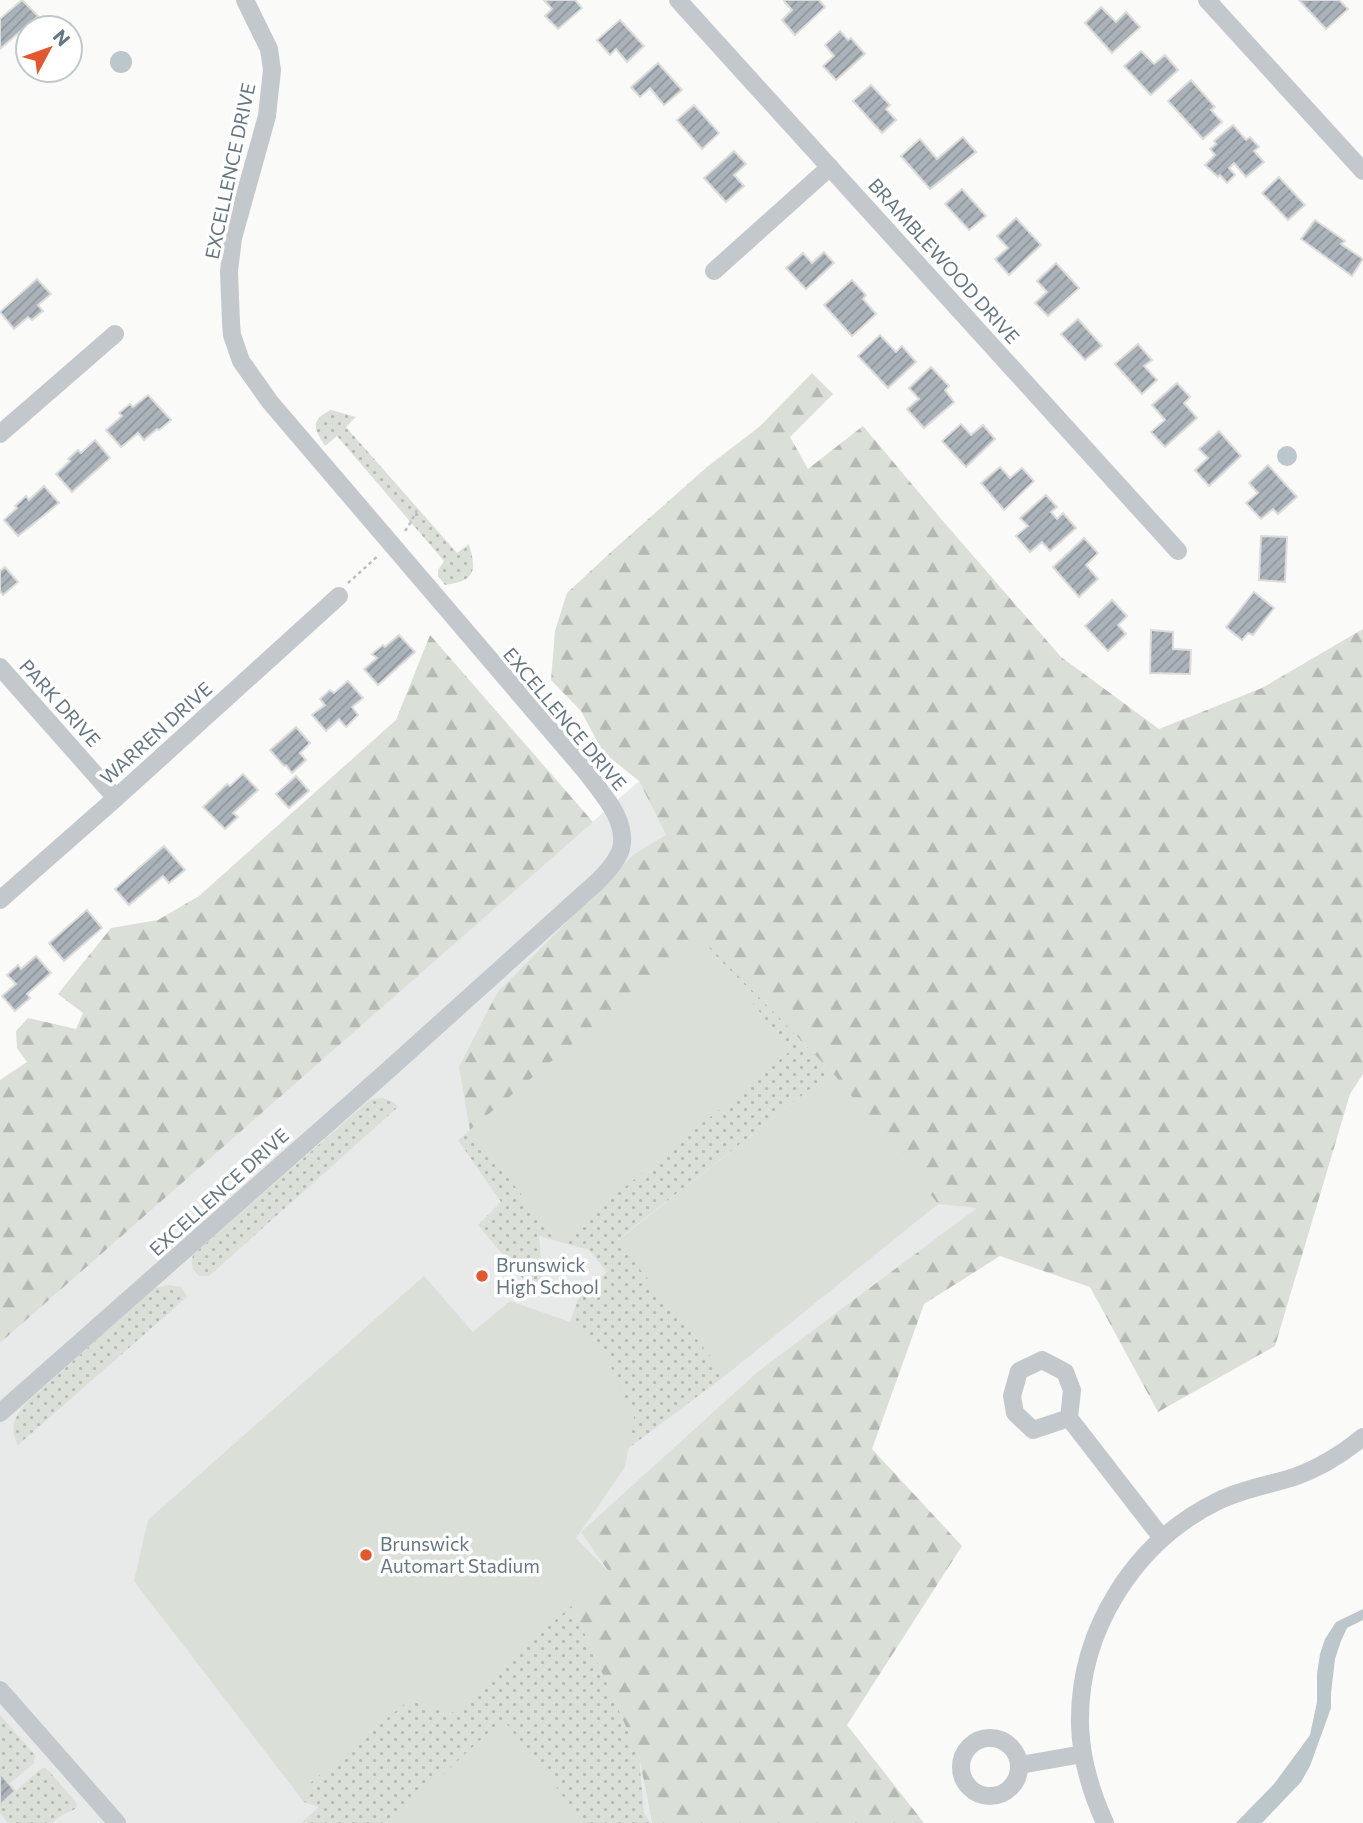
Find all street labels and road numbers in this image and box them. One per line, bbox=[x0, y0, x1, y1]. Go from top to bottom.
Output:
street label: EXCELLENCE DRIVE bbox=[200, 81, 259, 261]
street label: BRAMBLEWOOD DRIVE bbox=[864, 173, 1025, 348]
street label: EXCELLENCE DRIVE bbox=[499, 643, 632, 795]
street label: PARK DRIVE bbox=[15, 654, 106, 751]
street label: WARREN DRIVE bbox=[95, 677, 216, 789]
street label: EXCELLENCE DRIVE bbox=[144, 1123, 293, 1260]

